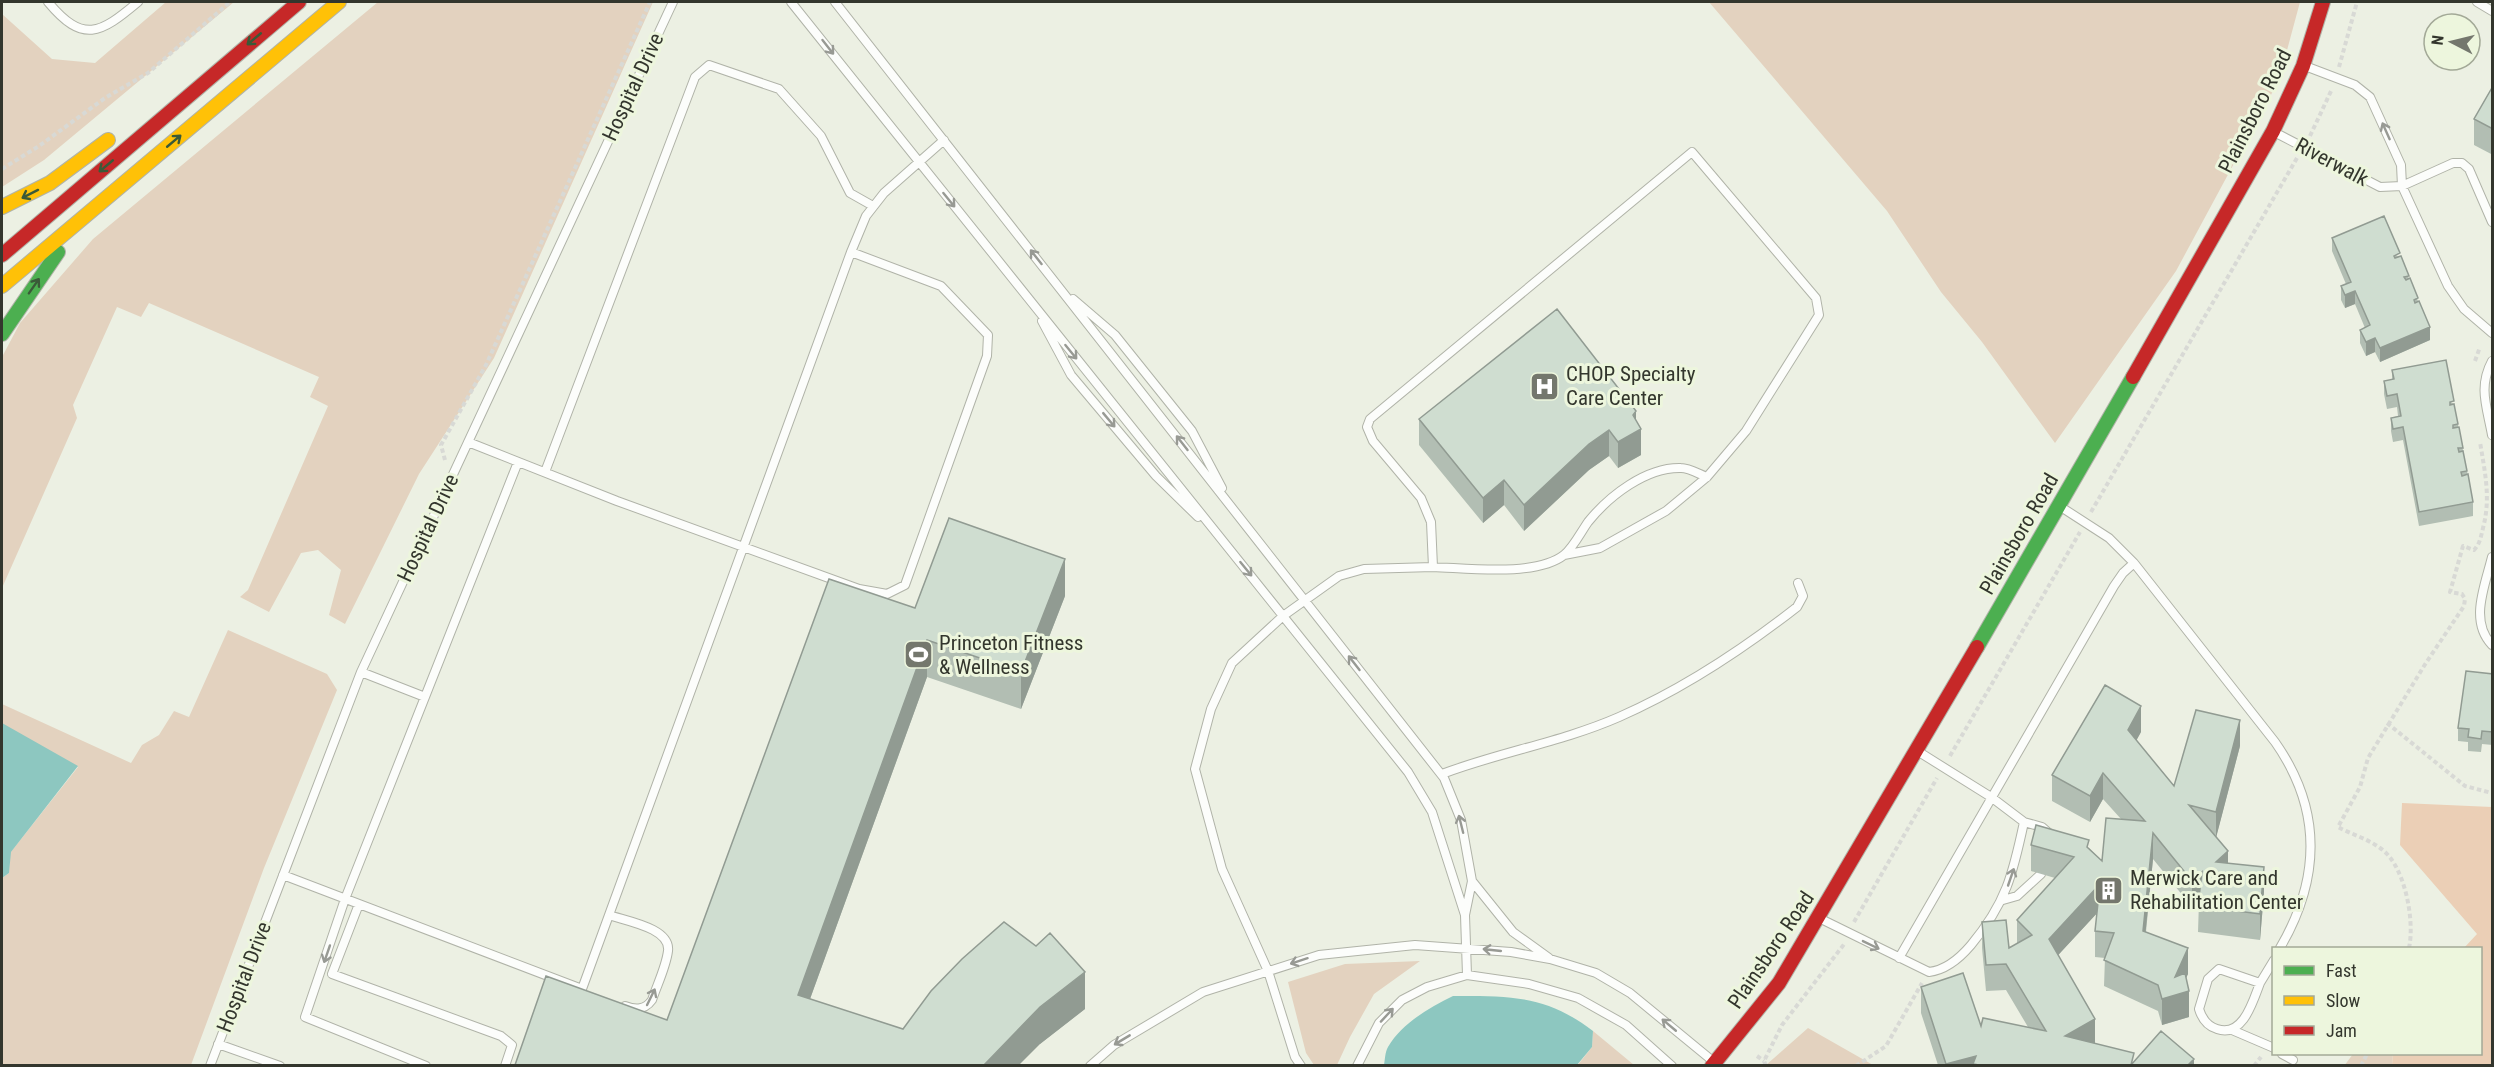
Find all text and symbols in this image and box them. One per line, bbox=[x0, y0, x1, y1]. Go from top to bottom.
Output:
north arrow bbox=[2422, 12, 2482, 72]
street label: Hospital Drive bbox=[598, 29, 668, 145]
one-way arrow bbox=[246, 33, 262, 46]
text: N bbox=[2428, 34, 2448, 46]
one-way arrow bbox=[821, 39, 834, 55]
street label: Plainsboro Road bbox=[2214, 45, 2296, 177]
one-way arrow bbox=[2380, 122, 2391, 141]
street label: Riverwalk bbox=[2291, 133, 2373, 191]
one-way arrow bbox=[166, 134, 181, 148]
one-way arrow bbox=[99, 159, 114, 173]
one-way arrow bbox=[21, 189, 39, 200]
one-way arrow bbox=[943, 192, 956, 208]
one-way arrow bbox=[1029, 249, 1042, 265]
one-way arrow bbox=[28, 278, 40, 294]
one-way arrow bbox=[1065, 344, 1078, 360]
place label: CHOP Specialty Care Center bbox=[1566, 362, 1696, 410]
hospital icon: CHOP Specialty Care Center bbox=[1529, 370, 1561, 402]
one-way arrow bbox=[1102, 412, 1116, 427]
one-way arrow bbox=[1175, 435, 1188, 451]
street label: Plainsboro Road bbox=[1975, 469, 2063, 599]
street label: Hospital Drive bbox=[393, 470, 463, 586]
one-way arrow bbox=[1240, 561, 1253, 577]
place label: Princeton Fitness & Wellness bbox=[939, 631, 1083, 679]
sports icon: Princeton Fitness & Wellness bbox=[902, 639, 934, 671]
one-way arrow bbox=[1348, 655, 1361, 671]
one-way arrow bbox=[1454, 815, 1466, 834]
place label: Merwick Care and Rehabilitation Center bbox=[2130, 866, 2303, 914]
one-way arrow bbox=[2007, 868, 2018, 887]
building icon: Merwick Care and Rehabilitation Center bbox=[2093, 874, 2125, 906]
street label: Plainsboro Road bbox=[1723, 887, 1819, 1013]
street label: Hospital Drive bbox=[212, 918, 276, 1036]
one-way arrow bbox=[1862, 940, 1880, 951]
one-way arrow bbox=[320, 944, 331, 963]
one-way arrow bbox=[1482, 944, 1502, 955]
legend bbox=[2272, 947, 2482, 1055]
one-way arrow bbox=[1290, 957, 1309, 968]
text: Fast bbox=[2326, 960, 2357, 981]
one-way arrow bbox=[646, 988, 658, 1006]
text: Slow bbox=[2326, 990, 2361, 1011]
one-way arrow bbox=[1380, 1008, 1394, 1023]
one-way arrow bbox=[1661, 1019, 1677, 1032]
text: Jam bbox=[2326, 1020, 2357, 1041]
one-way arrow bbox=[1114, 1035, 1131, 1047]

